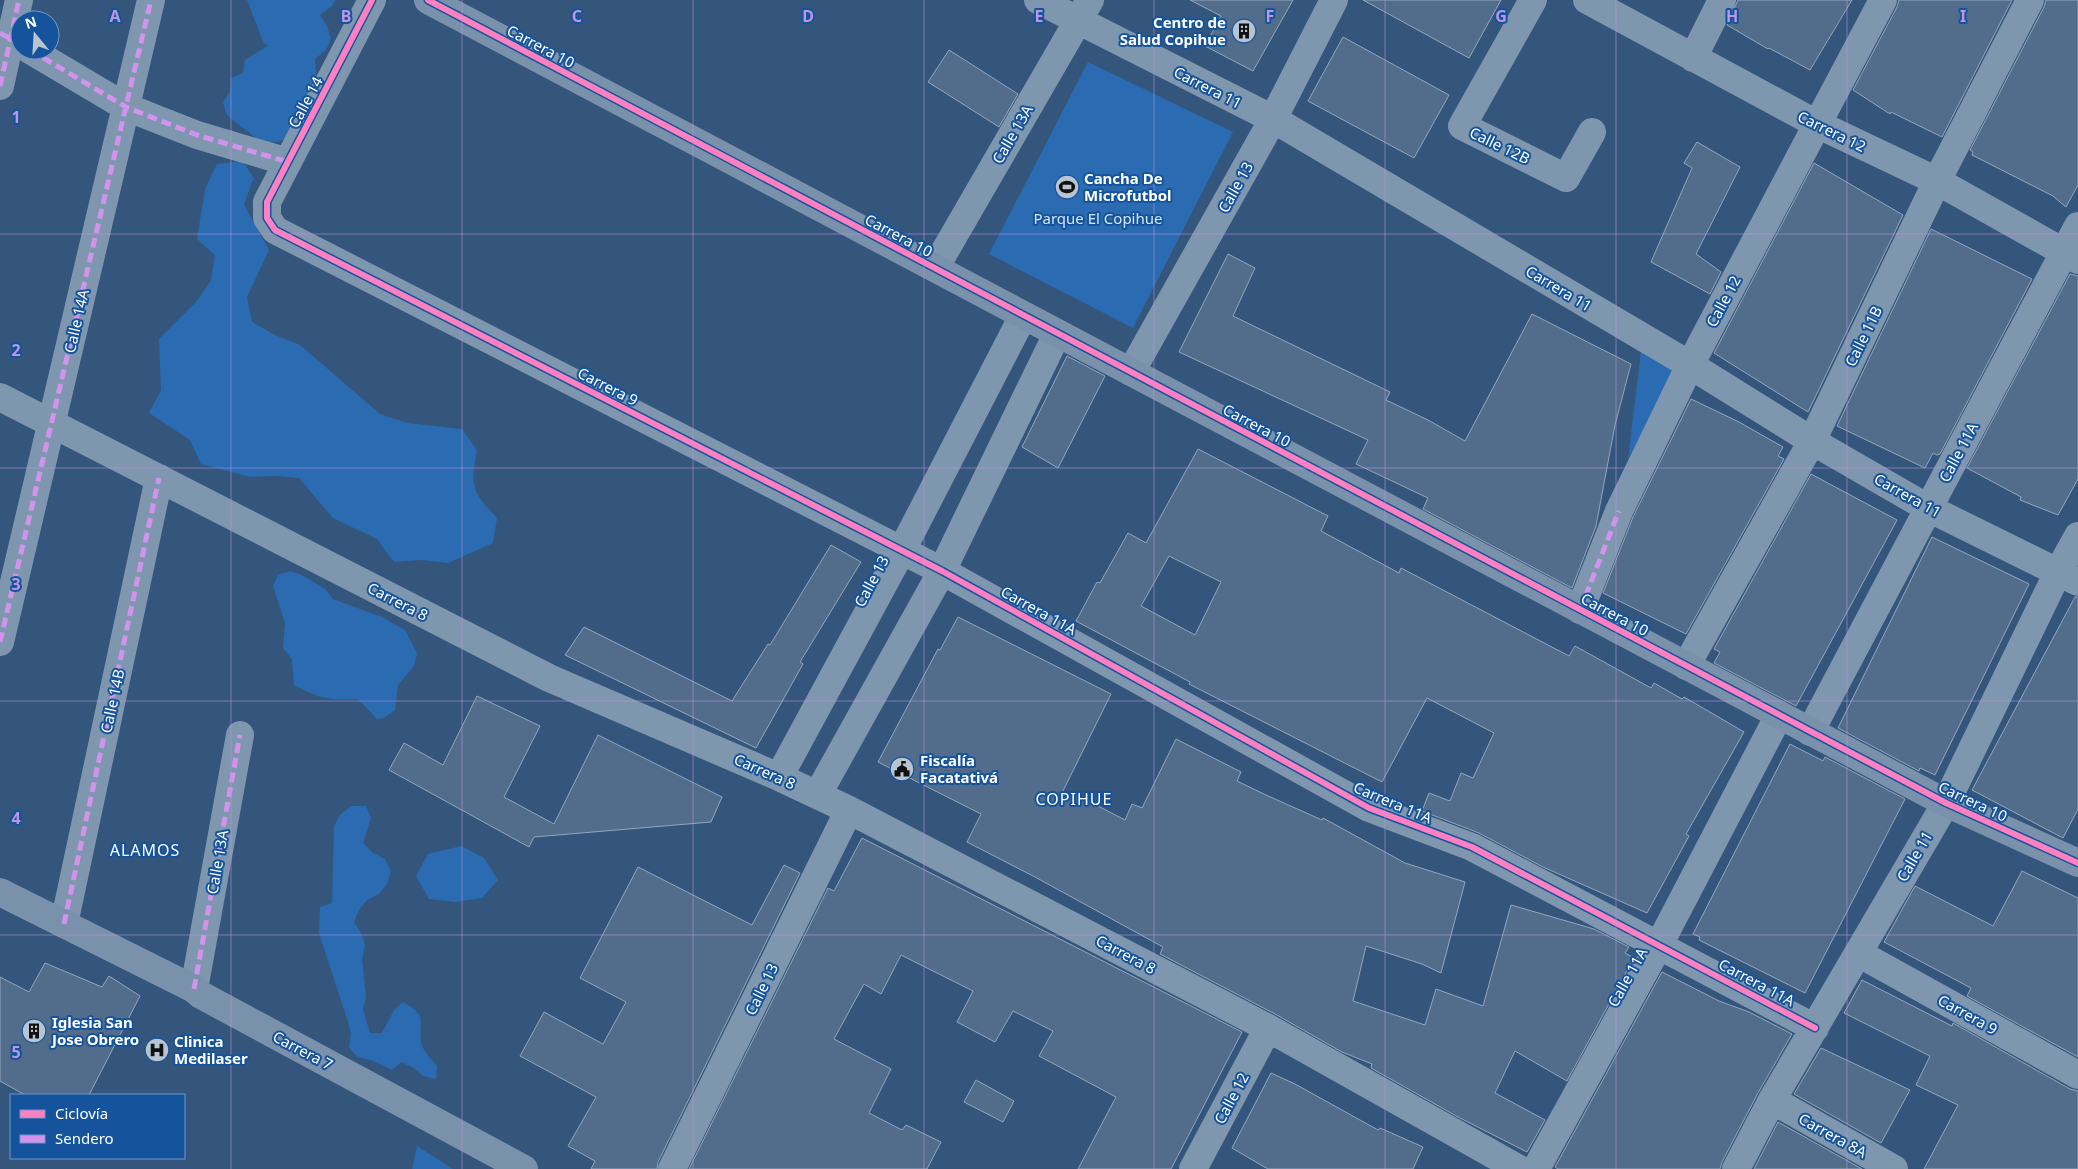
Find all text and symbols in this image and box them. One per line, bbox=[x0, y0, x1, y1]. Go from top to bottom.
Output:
text: A bbox=[109, 5, 121, 27]
text: B bbox=[341, 5, 351, 27]
text: C bbox=[572, 5, 582, 27]
text: D bbox=[802, 5, 814, 27]
text: E bbox=[1035, 5, 1044, 27]
text: F bbox=[1266, 5, 1274, 27]
text: G bbox=[1495, 5, 1507, 27]
text: H bbox=[1726, 5, 1738, 27]
text: I bbox=[1960, 5, 1966, 27]
north arrow bbox=[10, 10, 60, 60]
text: N bbox=[22, 11, 39, 33]
place label: Centro de Salud Copihue bbox=[1120, 12, 1226, 49]
building icon: Centro de Salud Copihue bbox=[1231, 18, 1257, 44]
street label: Carrera 10 bbox=[504, 20, 578, 72]
street label: Carrera 11 bbox=[1171, 61, 1245, 113]
street label: Calle 14 bbox=[283, 73, 327, 131]
street label: Calle 13A bbox=[987, 101, 1037, 167]
text: 1 bbox=[11, 106, 21, 128]
street label: Carrera 12 bbox=[1794, 106, 1870, 156]
street label: Calle 12B bbox=[1466, 122, 1534, 168]
street label: Calle 13 bbox=[1213, 158, 1257, 216]
place label: Cancha De Microfutbol bbox=[1084, 168, 1172, 205]
sports icon: Cancha De Microfutbol bbox=[1054, 174, 1080, 200]
park label: Parque El Copihue bbox=[1033, 208, 1163, 228]
street label: Carrera 10 bbox=[862, 209, 936, 261]
street label: Carrera 11 bbox=[1522, 260, 1596, 316]
street label: Calle 12 bbox=[1701, 272, 1745, 330]
street label: Calle 14A bbox=[59, 287, 93, 355]
street label: Calle 11B bbox=[1840, 302, 1886, 370]
text: 2 bbox=[11, 339, 21, 361]
street label: Carrera 9 bbox=[574, 362, 642, 410]
street label: Carrera 10 bbox=[1220, 399, 1294, 451]
street label: Calle 11A bbox=[1934, 418, 1982, 485]
street label: Carrera 11 bbox=[1871, 468, 1945, 522]
street label: Calle 13 bbox=[849, 552, 893, 610]
text: 3 bbox=[11, 573, 21, 595]
street label: Carrera 8 bbox=[364, 577, 432, 625]
street label: Carrera 11A bbox=[998, 581, 1081, 639]
street label: Carrera 10 bbox=[1578, 588, 1652, 640]
street label: Calle 14B bbox=[95, 667, 129, 735]
street label: Carrera 8 bbox=[731, 749, 799, 793]
place label: Fiscalía Facatativá bbox=[920, 750, 998, 787]
public building icon: Fiscalía Facatativá bbox=[889, 756, 915, 782]
street label: Carrera 10 bbox=[1935, 776, 2011, 826]
street label: Carrera 11A bbox=[1351, 777, 1436, 828]
district label: COPIHUE bbox=[1036, 788, 1112, 810]
text: 4 bbox=[11, 807, 21, 829]
street label: Calle 11 bbox=[1892, 827, 1936, 885]
street label: Calle 13A bbox=[202, 828, 233, 896]
district label: ALAMOS bbox=[110, 839, 180, 861]
street label: Carrera 8 bbox=[1092, 930, 1160, 978]
street label: Calle 11A bbox=[1603, 943, 1652, 1010]
street label: Carrera 11A bbox=[1715, 954, 1799, 1011]
street label: Calle 13 bbox=[740, 960, 782, 1018]
street label: Carrera 9 bbox=[1935, 989, 2001, 1039]
place label: Iglesia San Jose Obrero bbox=[50, 1012, 139, 1049]
building icon: Iglesia San Jose Obrero bbox=[21, 1018, 47, 1044]
street label: Carrera 7 bbox=[269, 1026, 337, 1074]
place label: Clinica Medilaser bbox=[174, 1031, 248, 1068]
hospital icon: Clinica Medilaser bbox=[144, 1037, 170, 1063]
text: 5 bbox=[11, 1041, 21, 1063]
street label: Calle 12 bbox=[1209, 1069, 1253, 1127]
legend bbox=[10, 1094, 185, 1159]
text: Ciclovía bbox=[55, 1103, 108, 1123]
street label: Carrera 8A bbox=[1795, 1108, 1871, 1162]
text: Sendero bbox=[55, 1128, 114, 1148]

